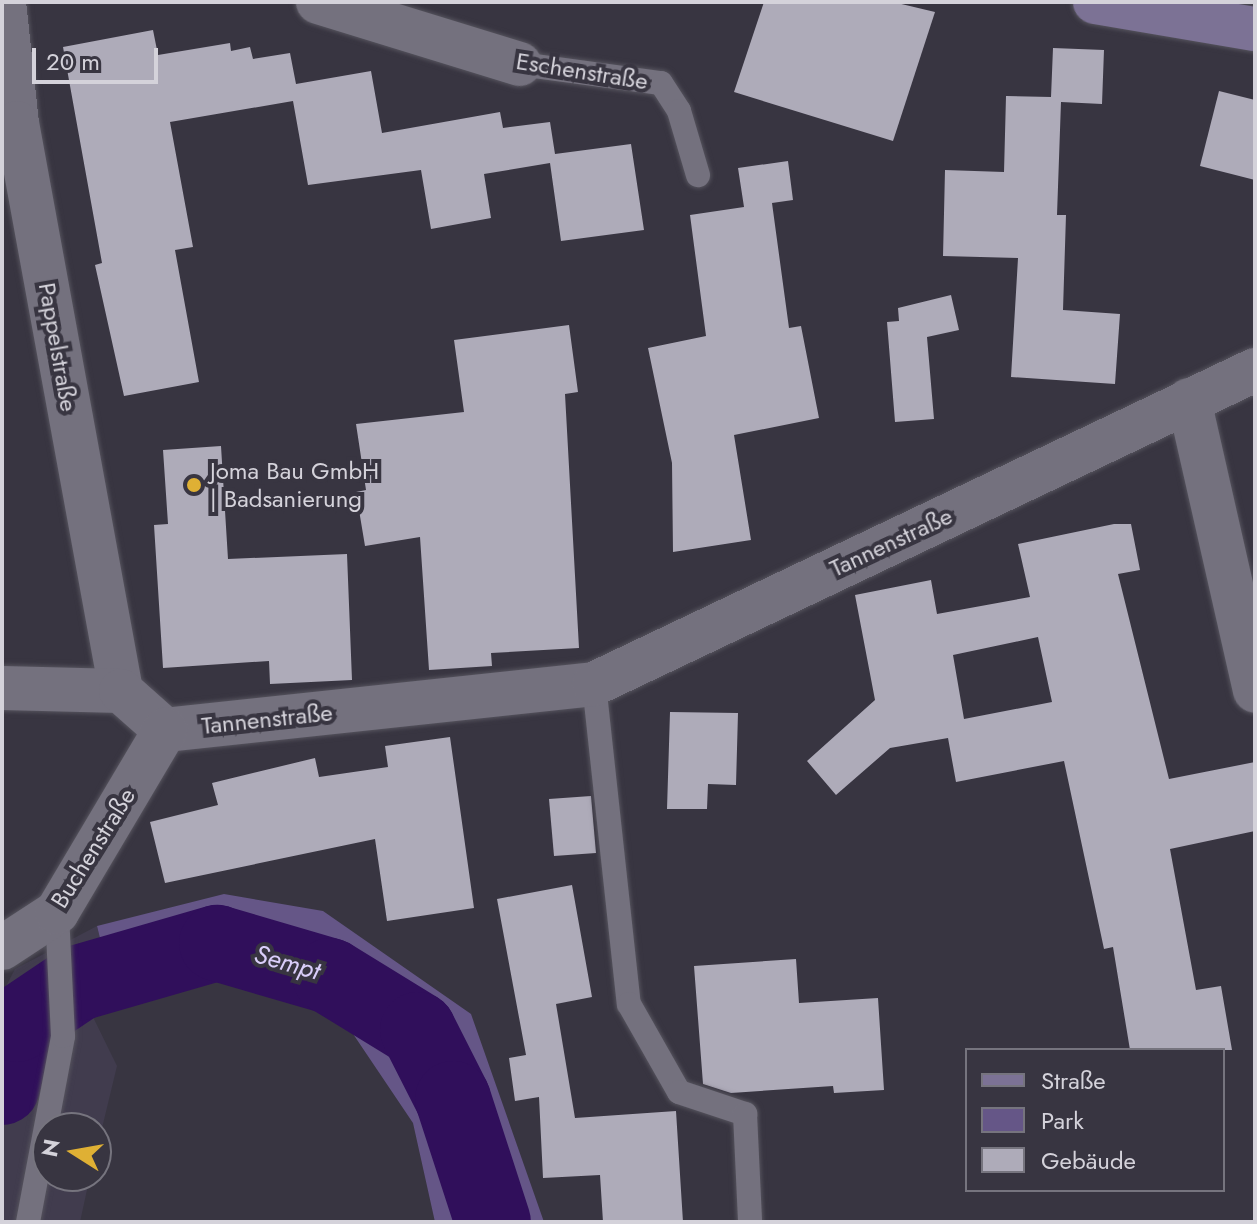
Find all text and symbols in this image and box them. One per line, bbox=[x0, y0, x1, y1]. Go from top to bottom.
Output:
scale bar bbox=[36, 32, 162, 82]
text: 20 m bbox=[46, 44, 100, 79]
street label: Eschenstraße bbox=[514, 46, 650, 96]
street label: Pappelstraße bbox=[33, 280, 83, 414]
place label: Joma Bau GmbH | Badsanierung bbox=[210, 457, 379, 513]
marker: Joma Bau GmbH | Badsanierung bbox=[185, 476, 203, 494]
street label: Tannenstraße bbox=[825, 501, 957, 583]
street label: Tannenstraße bbox=[200, 698, 334, 740]
street label: Buchenstraße bbox=[45, 783, 141, 913]
water label: Sempt bbox=[251, 939, 323, 987]
legend bbox=[965, 1048, 1225, 1192]
text: Straße bbox=[1041, 1063, 1106, 1098]
text: Park bbox=[1041, 1103, 1084, 1138]
north arrow bbox=[32, 1112, 112, 1192]
text: N bbox=[33, 1136, 68, 1159]
text: Gebäude bbox=[1041, 1143, 1136, 1178]

